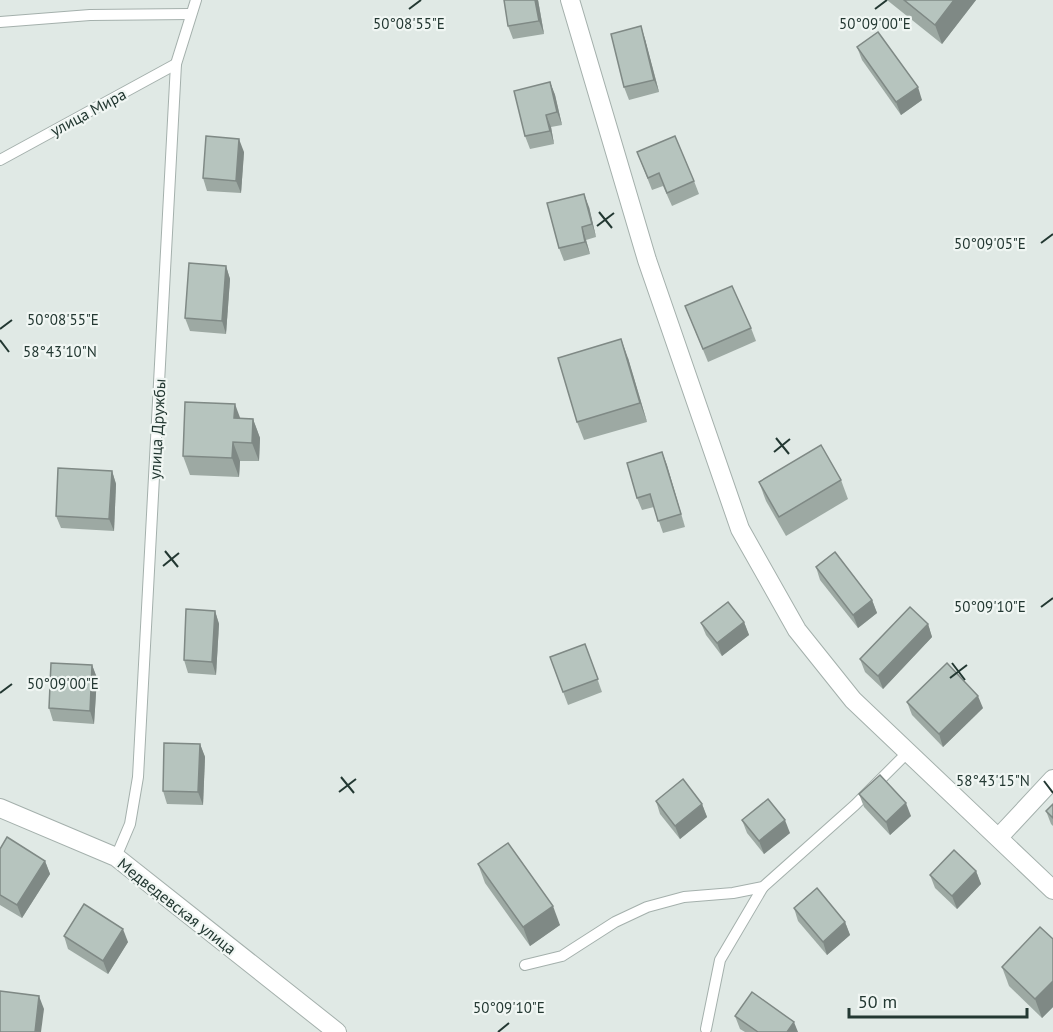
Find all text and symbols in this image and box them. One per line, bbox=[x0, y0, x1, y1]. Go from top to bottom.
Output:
text: 50°08'55"E bbox=[373, 14, 445, 33]
text: 50°09'00"E bbox=[839, 14, 911, 33]
street label: улица Мира bbox=[47, 84, 129, 140]
text: 50°09'05"E bbox=[954, 234, 1026, 253]
text: 50°08'55"E bbox=[27, 310, 99, 329]
text: 58°43'10"N bbox=[23, 342, 97, 361]
street label: улица Дружбы bbox=[144, 378, 170, 480]
text: 50°09'10"E bbox=[954, 597, 1026, 616]
text: 50°09'00"E bbox=[27, 674, 99, 693]
text: 58°43'15"N bbox=[956, 771, 1030, 790]
street label: Медведевская улица bbox=[114, 853, 240, 959]
scale bar bbox=[849, 981, 1028, 1019]
text: 50 m bbox=[858, 990, 897, 1013]
text: 50°09'10"E bbox=[473, 998, 545, 1017]

